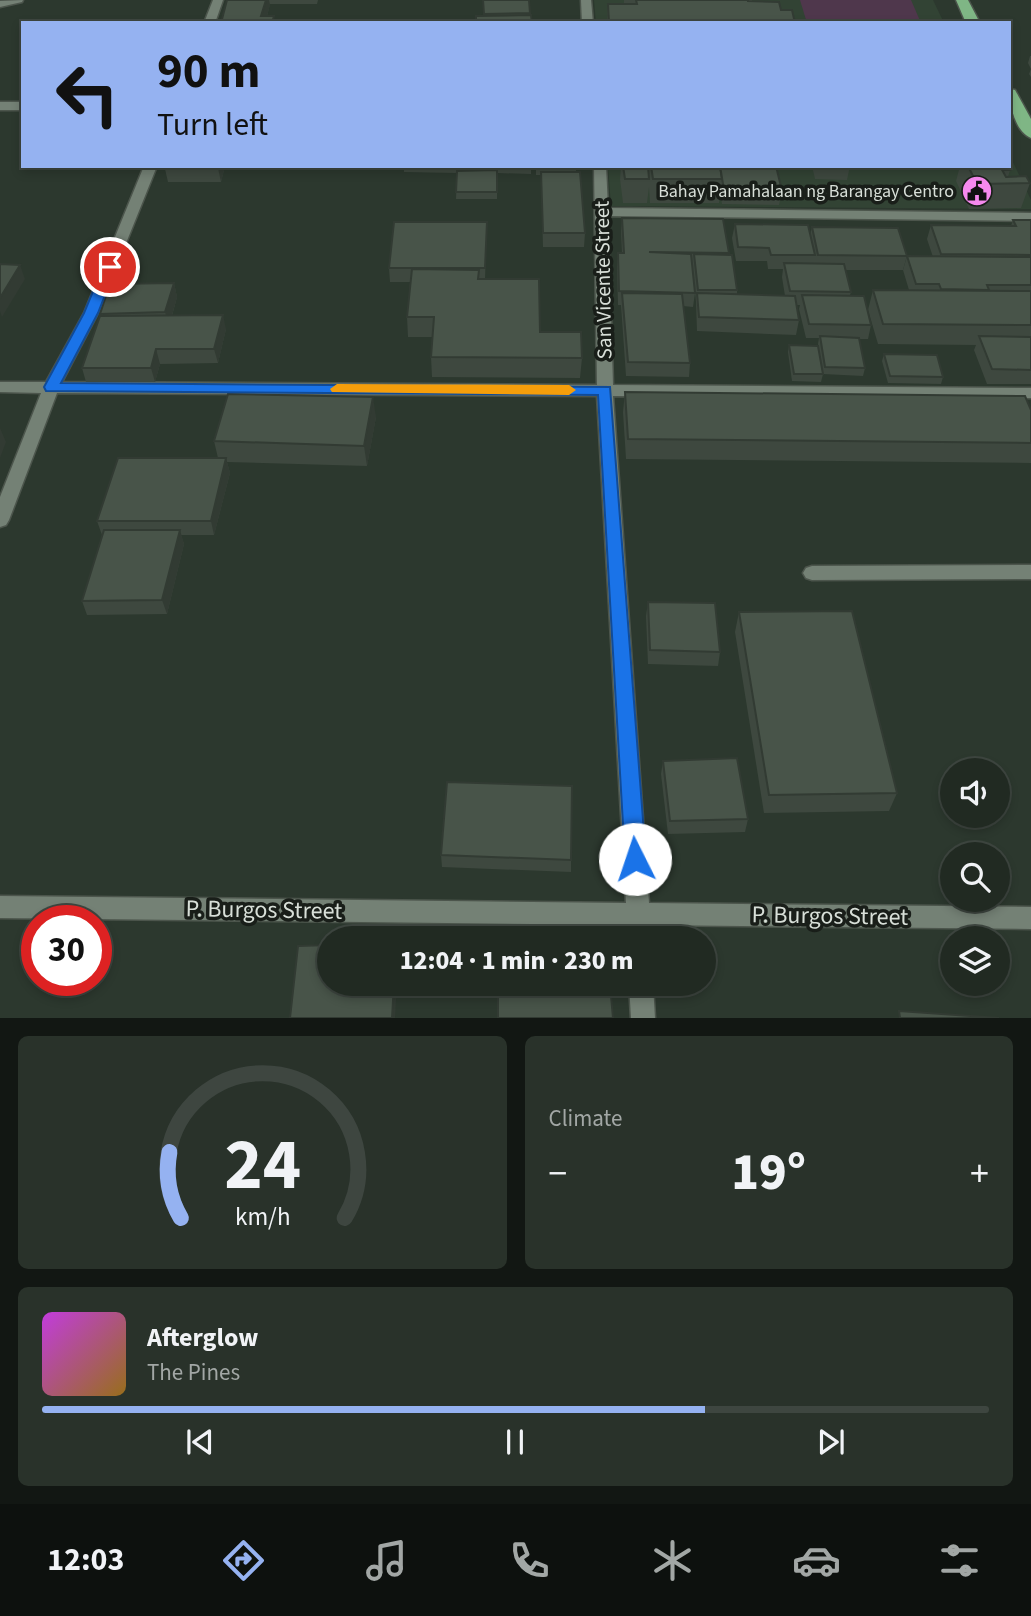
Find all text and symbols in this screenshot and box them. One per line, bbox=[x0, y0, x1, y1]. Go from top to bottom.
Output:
text: 90 m bbox=[157, 37, 261, 107]
icon: left bbox=[42, 49, 133, 140]
text: Turn left bbox=[157, 102, 268, 148]
public building icon: Bahay Pamahalaan ng Barangay Centro bbox=[960, 174, 994, 208]
place label: Bahay Pamahalaan ng Barangay Centro bbox=[658, 179, 954, 204]
street label: San Vicente Street bbox=[587, 200, 619, 360]
pin bbox=[80, 237, 140, 297]
icon: arrive bbox=[91, 248, 129, 286]
map controls bbox=[940, 758, 1010, 996]
button: sound bbox=[940, 758, 1010, 828]
position arrow bbox=[598, 822, 672, 896]
button: search bbox=[940, 842, 1010, 912]
street label: P. Burgos Street bbox=[185, 891, 343, 929]
street label: P. Burgos Street bbox=[751, 897, 909, 935]
speed limit sign: 30 bbox=[21, 905, 112, 996]
button: layers bbox=[940, 926, 1010, 996]
text: 12:04 · 1 min · 230 m bbox=[400, 942, 633, 979]
text: Climate bbox=[549, 1102, 622, 1135]
text: 24 bbox=[224, 1114, 301, 1218]
text: 19° bbox=[731, 1136, 806, 1210]
text: − bbox=[549, 1147, 567, 1201]
text: + bbox=[970, 1147, 989, 1201]
text: km/h bbox=[235, 1199, 290, 1235]
text: Afterglow bbox=[147, 1319, 258, 1356]
text: The Pines bbox=[147, 1356, 240, 1389]
icon: previous bbox=[181, 1423, 219, 1461]
icon: pause bbox=[496, 1423, 534, 1461]
icon: next bbox=[812, 1423, 850, 1461]
icon: directions bbox=[219, 1536, 268, 1585]
icon: music bbox=[362, 1536, 411, 1585]
icon: phone bbox=[505, 1536, 554, 1585]
icon: climate bbox=[648, 1536, 697, 1585]
icon: car bbox=[792, 1536, 841, 1585]
icon: filters bbox=[935, 1536, 984, 1585]
text: 12:03 bbox=[47, 1537, 124, 1583]

